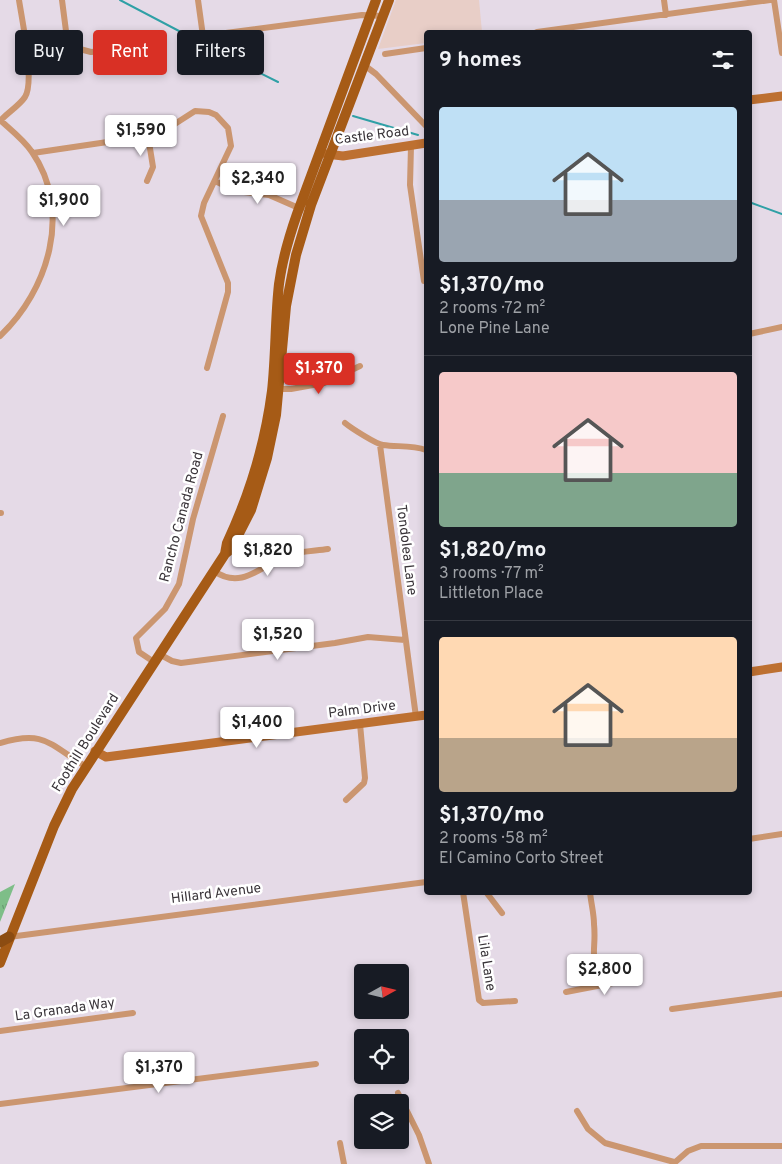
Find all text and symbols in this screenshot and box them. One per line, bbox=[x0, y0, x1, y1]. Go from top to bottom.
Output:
chip: Buy bbox=[15, 30, 83, 75]
chip: Rent bbox=[93, 30, 167, 75]
chip: Filters bbox=[177, 30, 264, 75]
icon: filters bbox=[709, 46, 737, 74]
text: 9 homes bbox=[439, 47, 522, 74]
pin: $1,590 bbox=[100, 114, 182, 157]
text: $1,590 bbox=[116, 121, 166, 141]
street label: Castle Road bbox=[334, 123, 410, 149]
icon: home bbox=[543, 139, 633, 229]
pin: $2,340 bbox=[217, 162, 299, 205]
text: $2,340 bbox=[231, 169, 285, 189]
pin: $1,900 bbox=[23, 184, 105, 227]
text: $1,900 bbox=[38, 191, 90, 211]
text: $1,370/mo bbox=[439, 272, 544, 299]
text: 2 rooms · 72 m² bbox=[439, 299, 545, 319]
text: Lone Pine Lane bbox=[439, 319, 550, 339]
pin: $1,370 bbox=[278, 352, 360, 395]
text: $1,370 bbox=[295, 359, 343, 379]
icon: home bbox=[543, 405, 633, 495]
street label: Rancho Canada Road bbox=[156, 450, 208, 584]
street label: Tondolea Lane bbox=[392, 504, 420, 596]
pin: $1,820 bbox=[227, 534, 309, 577]
text: $1,820/mo bbox=[439, 537, 546, 564]
text: $1,820 bbox=[243, 541, 293, 561]
text: 3 rooms · 77 m² bbox=[439, 564, 544, 584]
text: Littleton Place bbox=[439, 584, 543, 604]
pin: $1,520 bbox=[237, 618, 319, 661]
text: $1,520 bbox=[253, 625, 303, 645]
icon: home bbox=[543, 670, 633, 760]
street label: Foothill Boulevard bbox=[49, 691, 123, 795]
street label: Palm Drive bbox=[327, 697, 397, 723]
pin: $1,400 bbox=[216, 706, 298, 749]
text: $1,400 bbox=[231, 713, 283, 733]
text: $1,370/mo bbox=[439, 802, 544, 829]
text: 2 rooms · 58 m² bbox=[439, 829, 548, 849]
text: El Camino Corto Street bbox=[439, 849, 603, 869]
street label: Hillard Avenue bbox=[170, 880, 262, 908]
street label: Lila Lane bbox=[473, 934, 499, 992]
pin: $2,800 bbox=[564, 954, 646, 996]
text: $2,800 bbox=[578, 960, 632, 980]
north arrow bbox=[354, 964, 409, 1019]
map controls bbox=[354, 964, 409, 1149]
street label: La Granada Way bbox=[14, 995, 116, 1025]
button: locate bbox=[354, 1029, 409, 1084]
pin: $1,370 bbox=[118, 1052, 200, 1094]
text: $1,370 bbox=[135, 1058, 183, 1078]
button: layers bbox=[354, 1094, 409, 1149]

